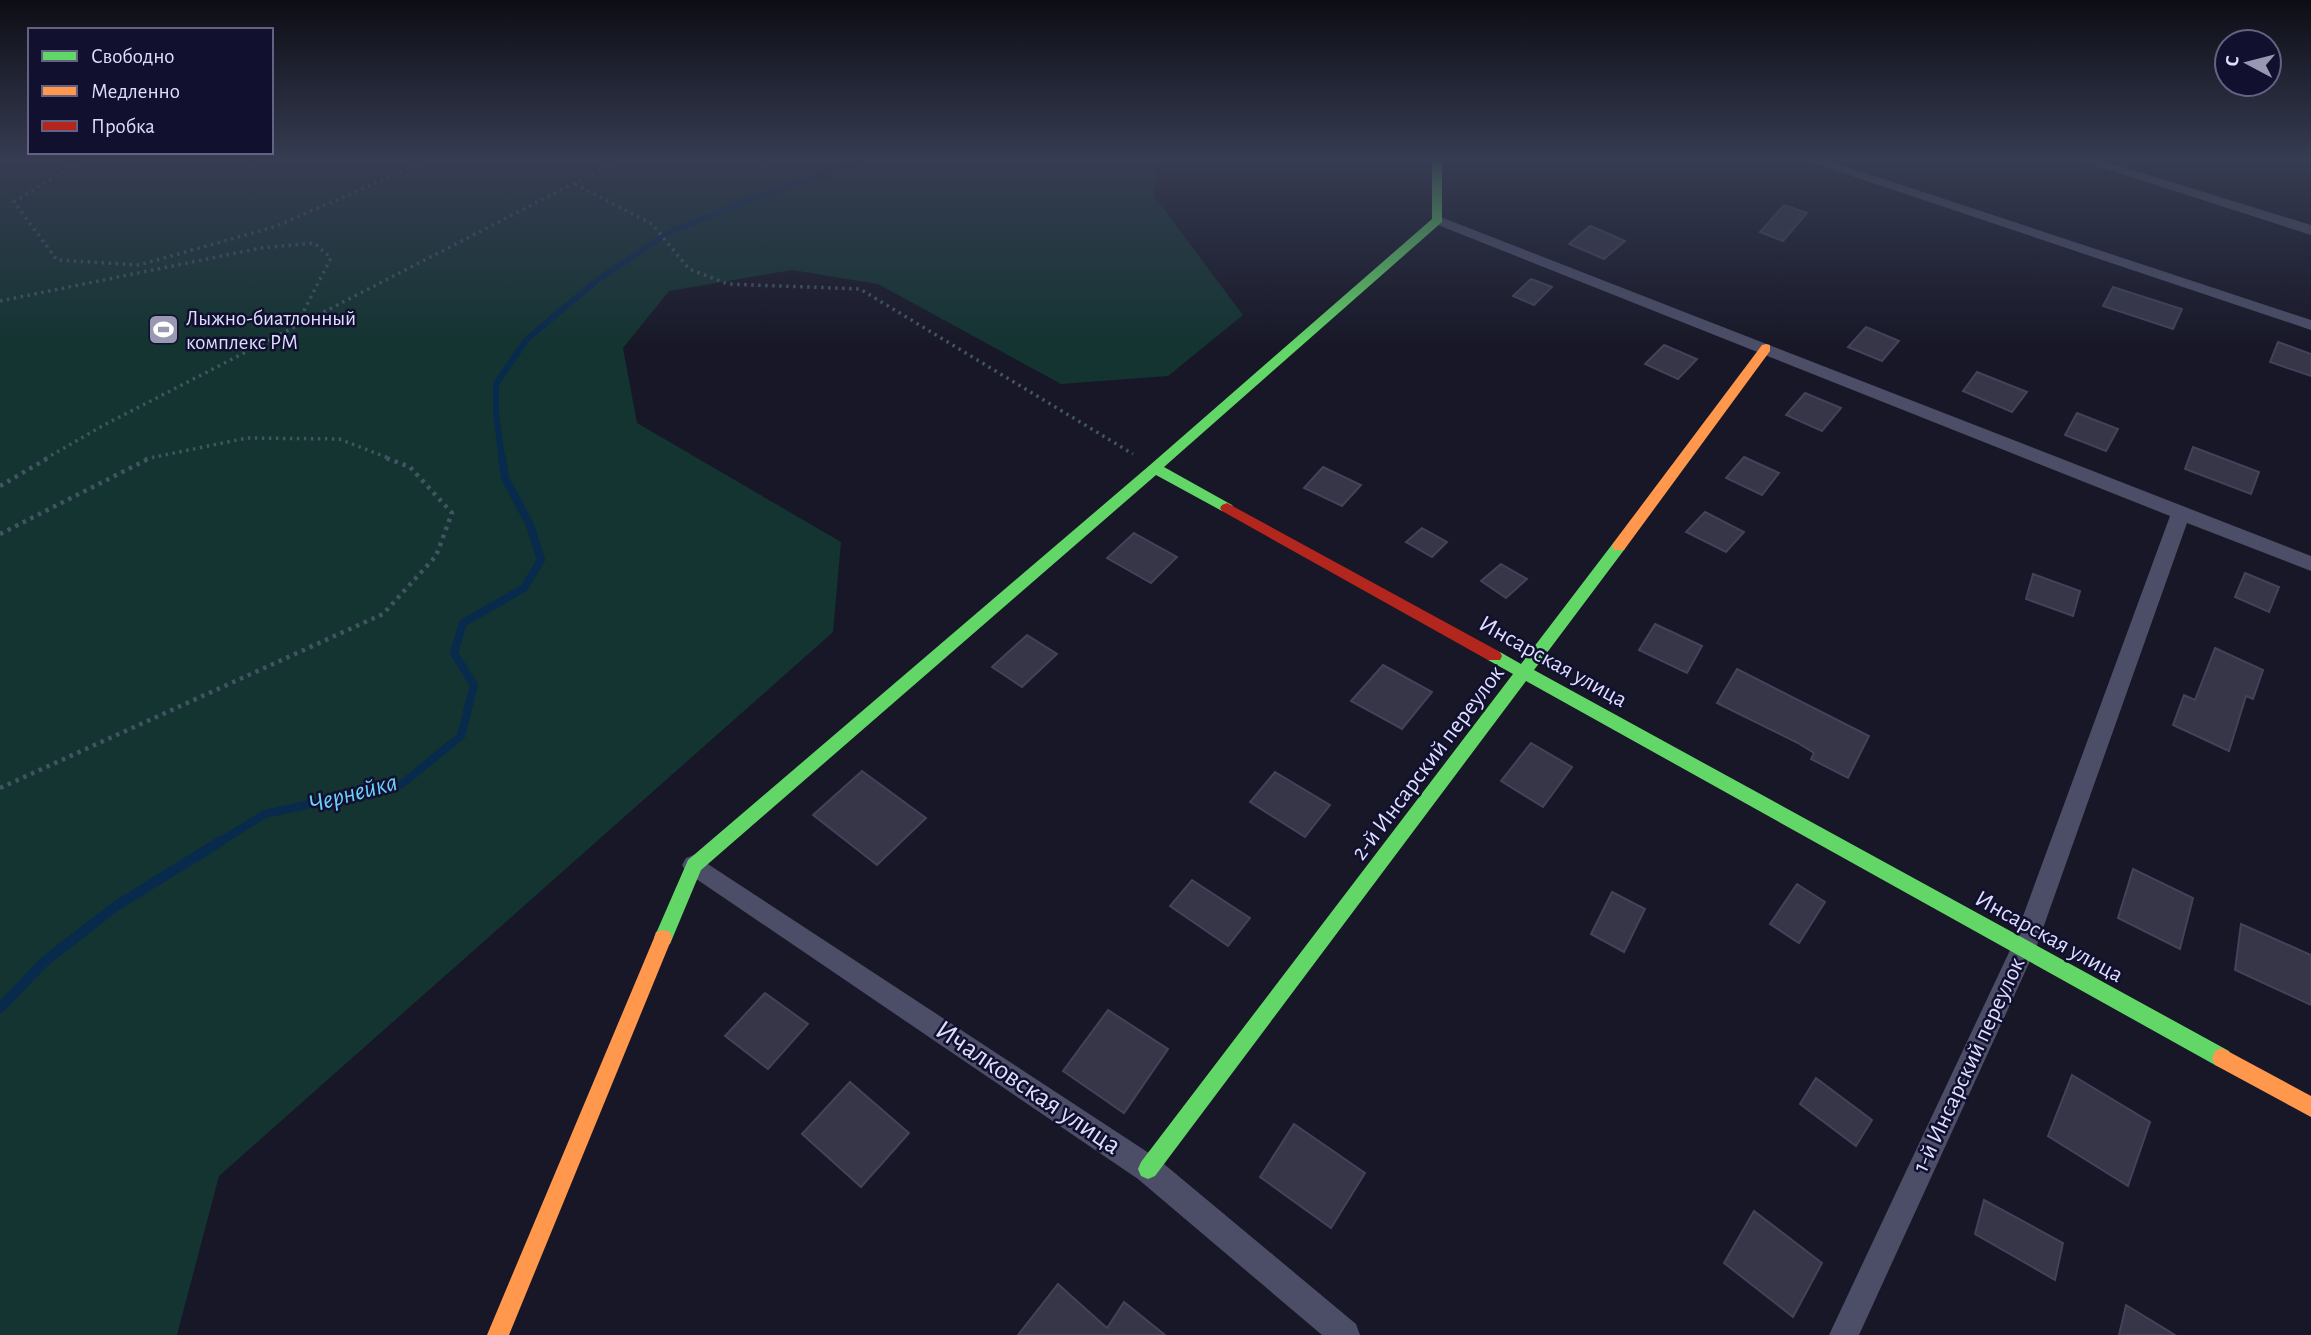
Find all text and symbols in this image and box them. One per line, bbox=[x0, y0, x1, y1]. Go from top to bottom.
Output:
legend bbox=[28, 28, 273, 154]
north arrow bbox=[2213, 28, 2283, 98]
text: Свободно bbox=[91, 46, 175, 67]
text: С bbox=[2223, 55, 2243, 67]
text: Медленно bbox=[91, 81, 180, 102]
text: Пробка bbox=[91, 116, 155, 137]
place label: Лыжно-биатлонный комплекс РМ bbox=[186, 308, 356, 353]
sports icon: Лыжно-биатлонный комплекс РМ bbox=[146, 313, 180, 347]
street label: Инсарская улица bbox=[1475, 611, 1631, 713]
street label: 2-й Инсарский переулок bbox=[1347, 661, 1509, 865]
water label: Чернейка bbox=[306, 769, 400, 817]
street label: Инсарская улица bbox=[1971, 886, 2127, 988]
street label: 1-й Инсарский переулок bbox=[1909, 954, 2029, 1176]
street label: Ичалковская улица bbox=[930, 1016, 1126, 1160]

